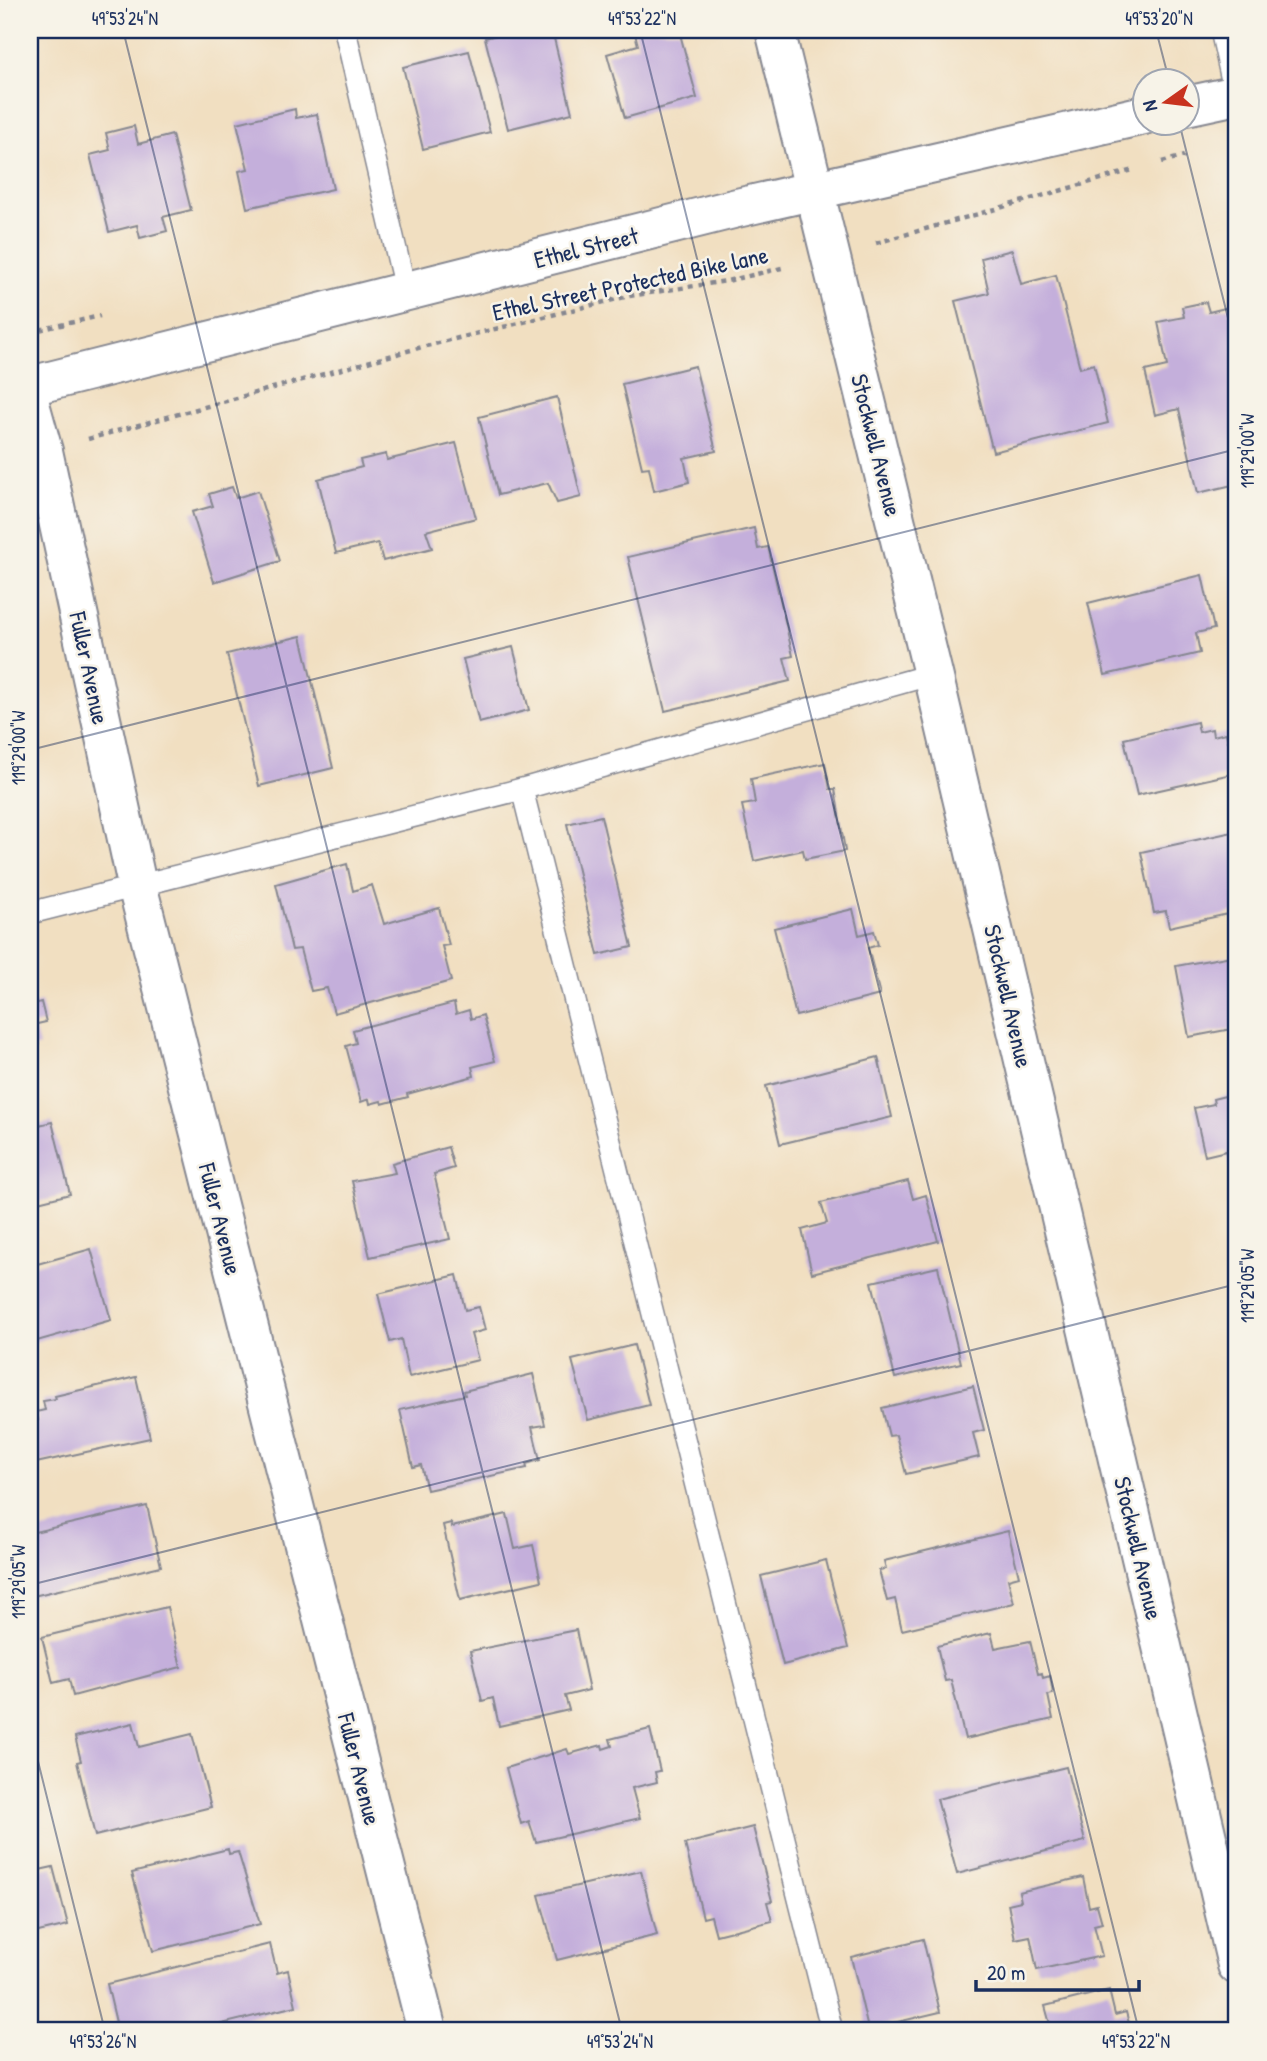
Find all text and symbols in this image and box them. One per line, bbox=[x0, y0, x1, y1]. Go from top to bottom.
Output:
text: 49°53'24"N bbox=[92, 6, 158, 31]
text: 49°53'22"N bbox=[608, 6, 676, 31]
text: 49°53'20"N bbox=[1125, 6, 1193, 31]
north arrow bbox=[1130, 66, 1200, 136]
text: N bbox=[1136, 98, 1163, 114]
street label: Ethel Street bbox=[531, 218, 642, 275]
street label: Ethel Street Protected Bike lane bbox=[489, 238, 771, 328]
street label: Stockwell Avenue bbox=[844, 370, 910, 520]
text: 119°29'00"W bbox=[1235, 414, 1260, 488]
street label: Fuller Avenue bbox=[62, 608, 118, 728]
text: 119°29'00"W bbox=[6, 711, 31, 785]
street label: Stockwell Avenue bbox=[977, 921, 1041, 1071]
street label: Fuller Avenue bbox=[191, 1159, 250, 1279]
text: 119°29'05"W bbox=[1235, 1249, 1260, 1323]
street label: Stockwell Avenue bbox=[1107, 1473, 1171, 1623]
text: 119°29'05"W bbox=[6, 1545, 31, 1619]
street label: Fuller Avenue bbox=[330, 1709, 389, 1829]
scale bar bbox=[976, 1949, 1139, 1993]
text: 20 m bbox=[987, 1958, 1025, 1987]
text: 49°53'26"N bbox=[70, 2029, 136, 2054]
text: 49°53'24"N bbox=[587, 2029, 653, 2054]
text: 49°53'22"N bbox=[1102, 2029, 1170, 2054]

